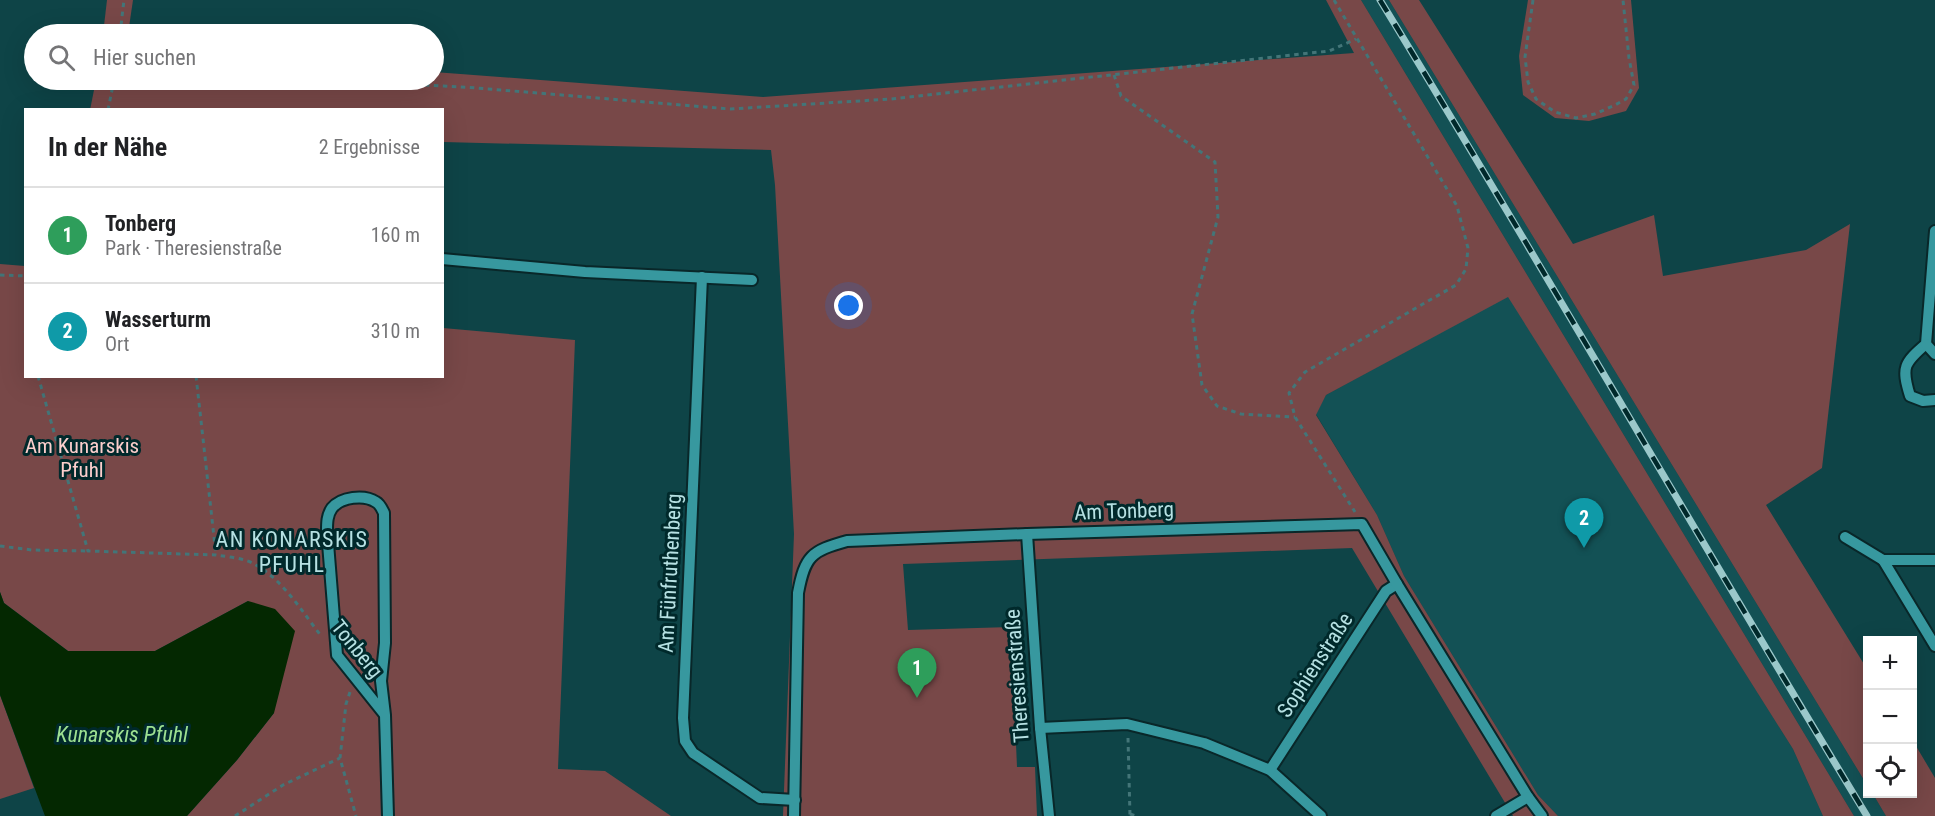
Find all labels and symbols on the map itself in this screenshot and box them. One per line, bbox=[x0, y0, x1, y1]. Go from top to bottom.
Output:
your location bbox=[834, 291, 863, 320]
park label: Am Kunarskis Pfuhl bbox=[25, 434, 139, 482]
street label: Am Fünfruthenberg bbox=[654, 493, 686, 653]
street label: Am Tonberg bbox=[1074, 497, 1174, 525]
pin: 2 bbox=[1564, 498, 1604, 548]
district label: AN KONARSKIS PFUHL bbox=[216, 527, 368, 577]
street label: Theresienstraße bbox=[1000, 608, 1034, 744]
street label: Sophienstraße bbox=[1272, 608, 1358, 722]
street label: Tonberg bbox=[326, 615, 388, 683]
pin: 1 bbox=[898, 648, 936, 698]
water label: Kunarskis Pfuhl bbox=[56, 722, 189, 747]

